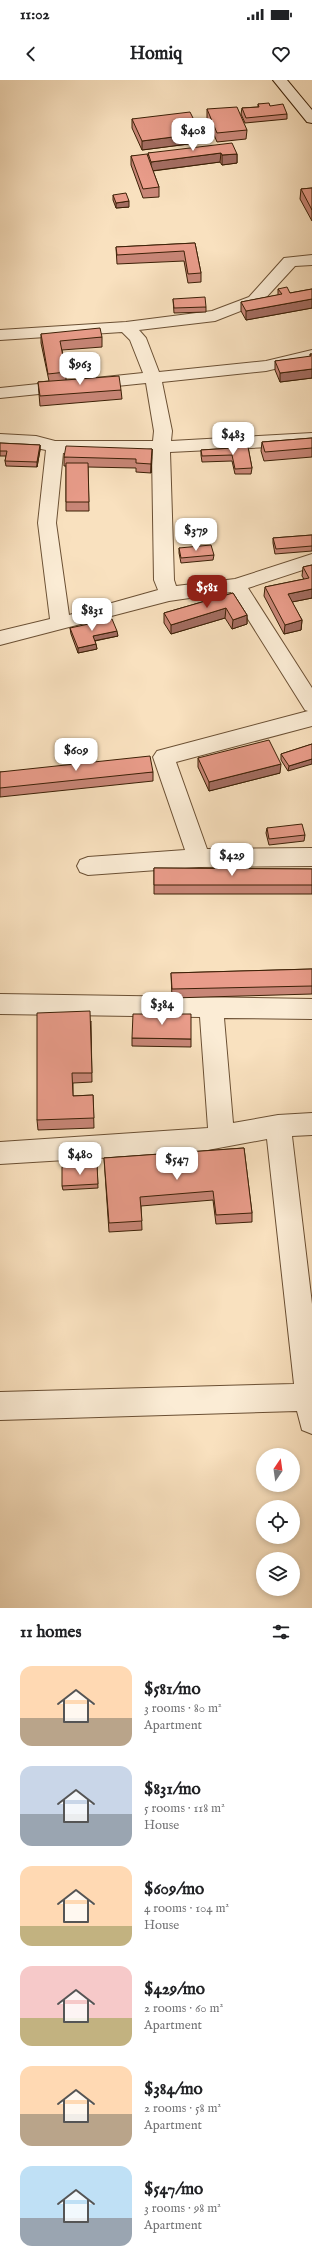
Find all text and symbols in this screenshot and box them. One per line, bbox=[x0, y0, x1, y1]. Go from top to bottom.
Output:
text: 11:02 bbox=[20, 5, 50, 24]
icon: back bbox=[20, 43, 42, 65]
text: Homiq bbox=[130, 43, 182, 66]
icon: heart bbox=[270, 43, 292, 65]
pin: $408 bbox=[169, 118, 217, 152]
text: $408 bbox=[180, 122, 206, 139]
pin: $963 bbox=[56, 352, 104, 386]
text: $963 bbox=[68, 356, 92, 373]
pin: $483 bbox=[209, 422, 257, 456]
text: $483 bbox=[221, 426, 245, 443]
pin: $379 bbox=[172, 518, 220, 552]
text: $379 bbox=[184, 522, 208, 539]
pin: $581 bbox=[183, 575, 231, 609]
text: $581 bbox=[196, 579, 218, 596]
pin: $831 bbox=[68, 598, 116, 632]
text: $831 bbox=[81, 602, 103, 619]
pin: $609 bbox=[52, 738, 100, 772]
text: $609 bbox=[64, 742, 88, 759]
pin: $429 bbox=[208, 843, 256, 877]
text: $429 bbox=[219, 847, 245, 864]
pin: $384 bbox=[138, 992, 186, 1026]
text: $384 bbox=[150, 996, 174, 1013]
pin: $480 bbox=[56, 1142, 104, 1176]
text: $480 bbox=[67, 1146, 93, 1163]
pin: $547 bbox=[153, 1147, 201, 1181]
text: $547 bbox=[165, 1151, 189, 1168]
north arrow bbox=[256, 1448, 300, 1492]
map controls bbox=[256, 1448, 300, 1596]
button: locate bbox=[256, 1500, 300, 1544]
button: layers bbox=[256, 1552, 300, 1596]
icon: filters bbox=[270, 1621, 292, 1643]
text: 11 homes bbox=[20, 1622, 81, 1643]
text: $581/mo bbox=[144, 1679, 201, 1700]
icon: home bbox=[52, 1682, 100, 1730]
text: 3 rooms · 80 m² bbox=[144, 1700, 222, 1717]
text: Apartment bbox=[144, 1717, 202, 1734]
text: $831/mo bbox=[144, 1779, 201, 1800]
icon: home bbox=[52, 1782, 100, 1830]
text: 5 rooms · 118 m² bbox=[144, 1800, 225, 1817]
text: House bbox=[144, 1817, 179, 1834]
text: $609/mo bbox=[144, 1879, 204, 1900]
icon: home bbox=[52, 1882, 100, 1930]
text: 4 rooms · 104 m² bbox=[144, 1900, 229, 1917]
text: House bbox=[144, 1917, 179, 1934]
text: $429/mo bbox=[144, 1979, 205, 2000]
icon: home bbox=[52, 1982, 100, 2030]
text: 2 rooms · 60 m² bbox=[144, 2000, 223, 2017]
text: Apartment bbox=[144, 2017, 202, 2034]
text: $384/mo bbox=[144, 2079, 203, 2100]
icon: home bbox=[52, 2082, 100, 2130]
text: 2 rooms · 58 m² bbox=[144, 2100, 221, 2117]
text: Apartment bbox=[144, 2117, 202, 2134]
text: $547/mo bbox=[144, 2179, 203, 2200]
icon: home bbox=[52, 2182, 100, 2230]
text: 3 rooms · 98 m² bbox=[144, 2200, 221, 2217]
text: Apartment bbox=[144, 2217, 202, 2234]

